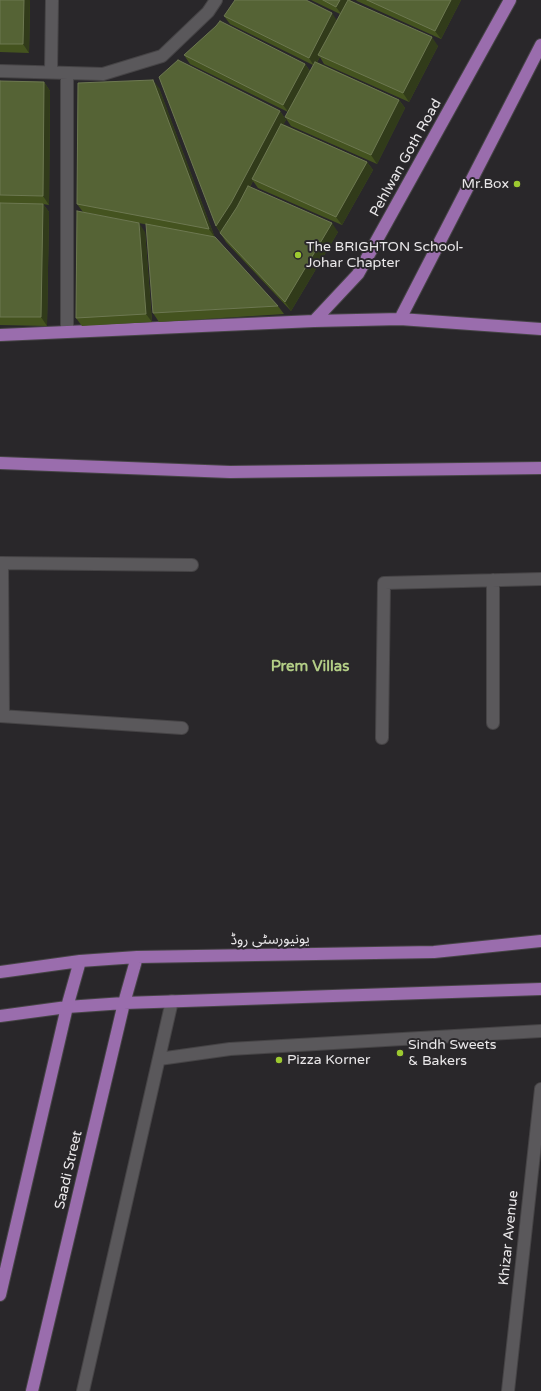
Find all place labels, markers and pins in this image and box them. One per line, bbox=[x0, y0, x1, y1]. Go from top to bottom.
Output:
place label: Mr.Box bbox=[461, 176, 509, 192]
marker: Mr.Box bbox=[512, 179, 522, 189]
place label: The BRIGHTON School- Johar Chapter bbox=[306, 239, 464, 272]
marker: The BRIGHTON School- Johar Chapter bbox=[293, 250, 303, 260]
place label: Sindh Sweets & Bakers bbox=[408, 1037, 497, 1070]
marker: Sindh Sweets & Bakers bbox=[395, 1048, 405, 1058]
place label: Pizza Korner bbox=[287, 1052, 370, 1068]
marker: Pizza Korner bbox=[274, 1055, 284, 1065]

